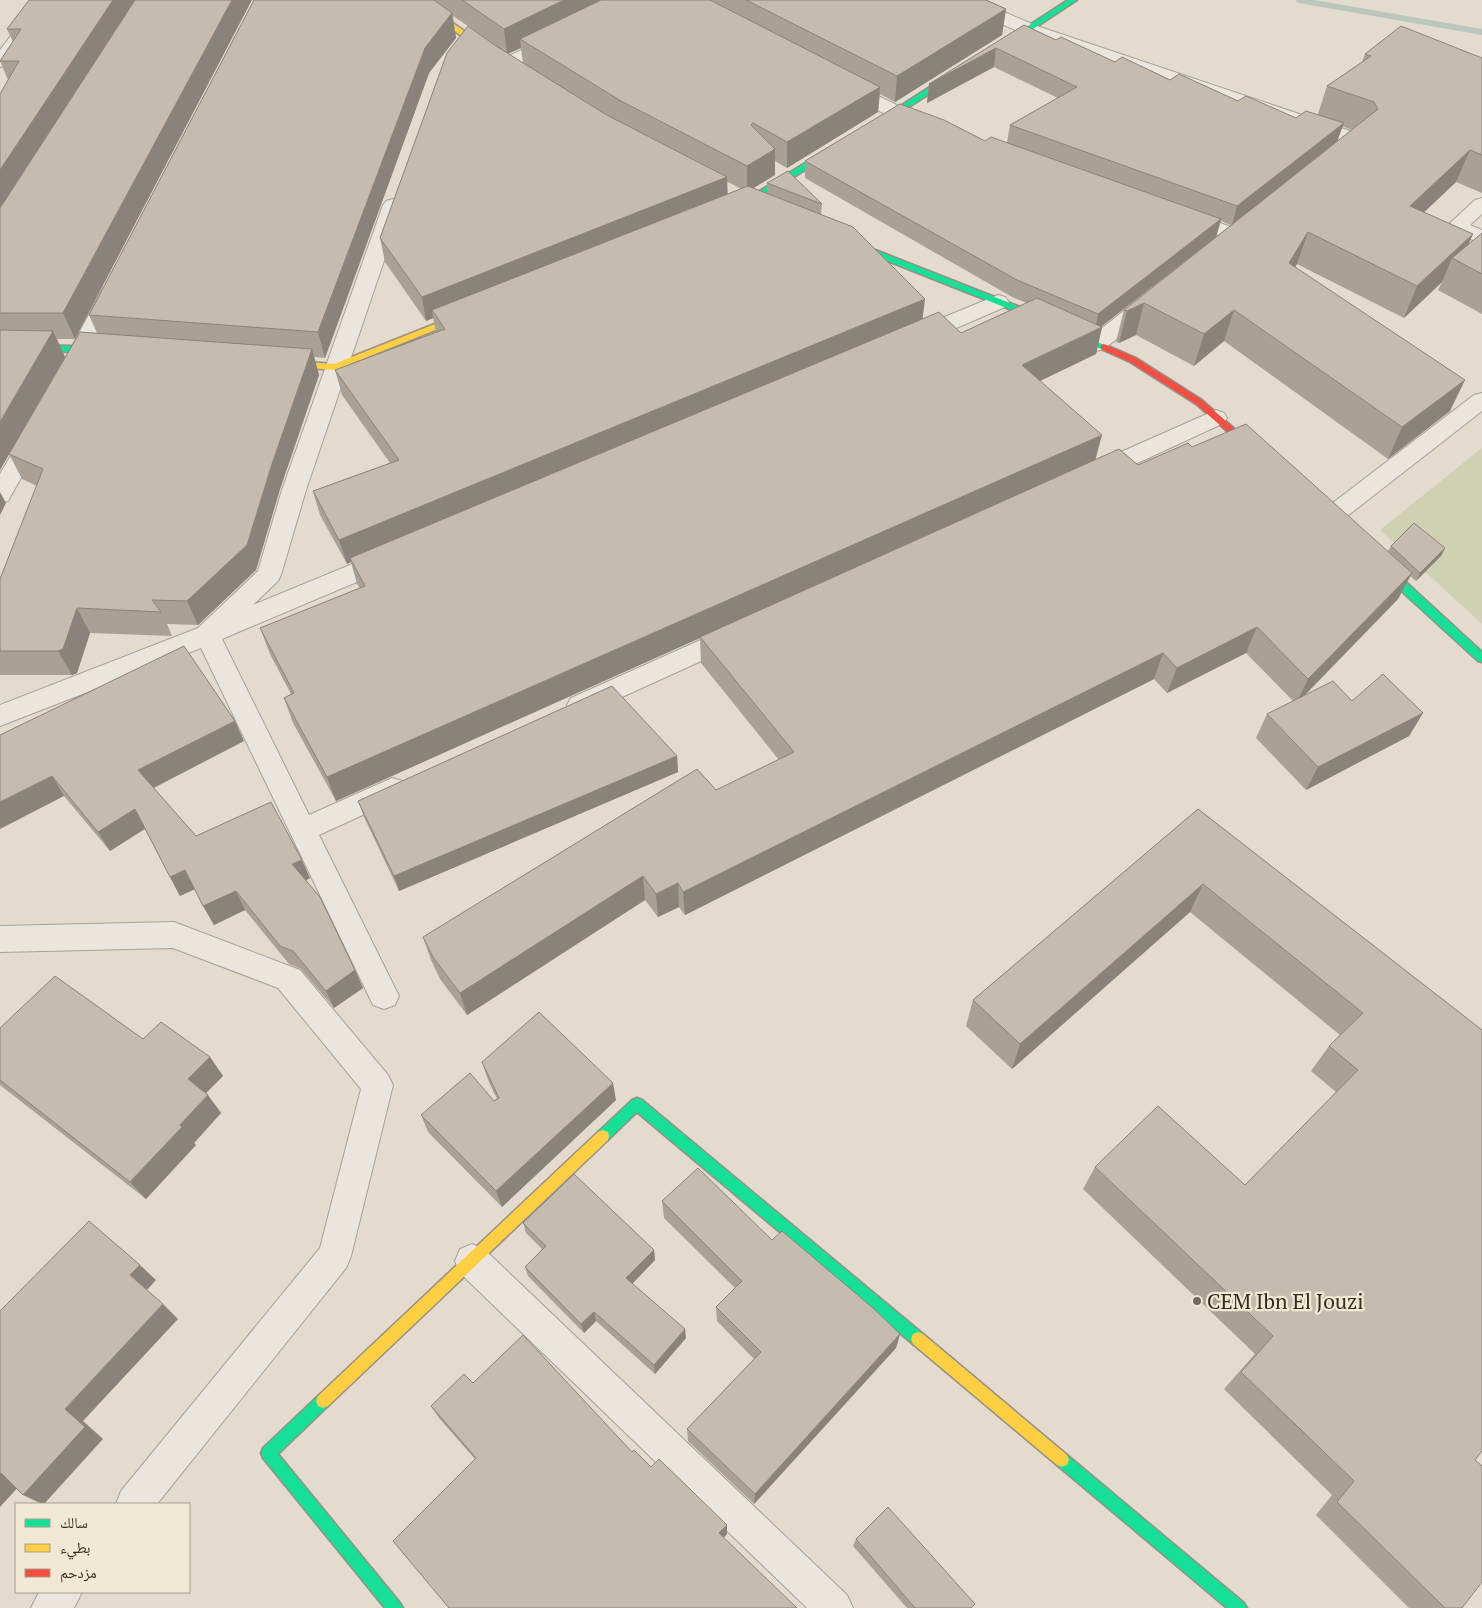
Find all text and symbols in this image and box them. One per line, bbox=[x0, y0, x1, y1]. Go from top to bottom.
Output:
place label: CEM Ibn El Jouzi bbox=[1207, 1287, 1364, 1315]
marker: CEM Ibn El Jouzi bbox=[1191, 1295, 1203, 1307]
legend bbox=[15, 1503, 190, 1593]
text: سالك bbox=[60, 1512, 88, 1532]
text: بطيء bbox=[60, 1537, 90, 1560]
text: مزدحم bbox=[60, 1562, 97, 1583]

